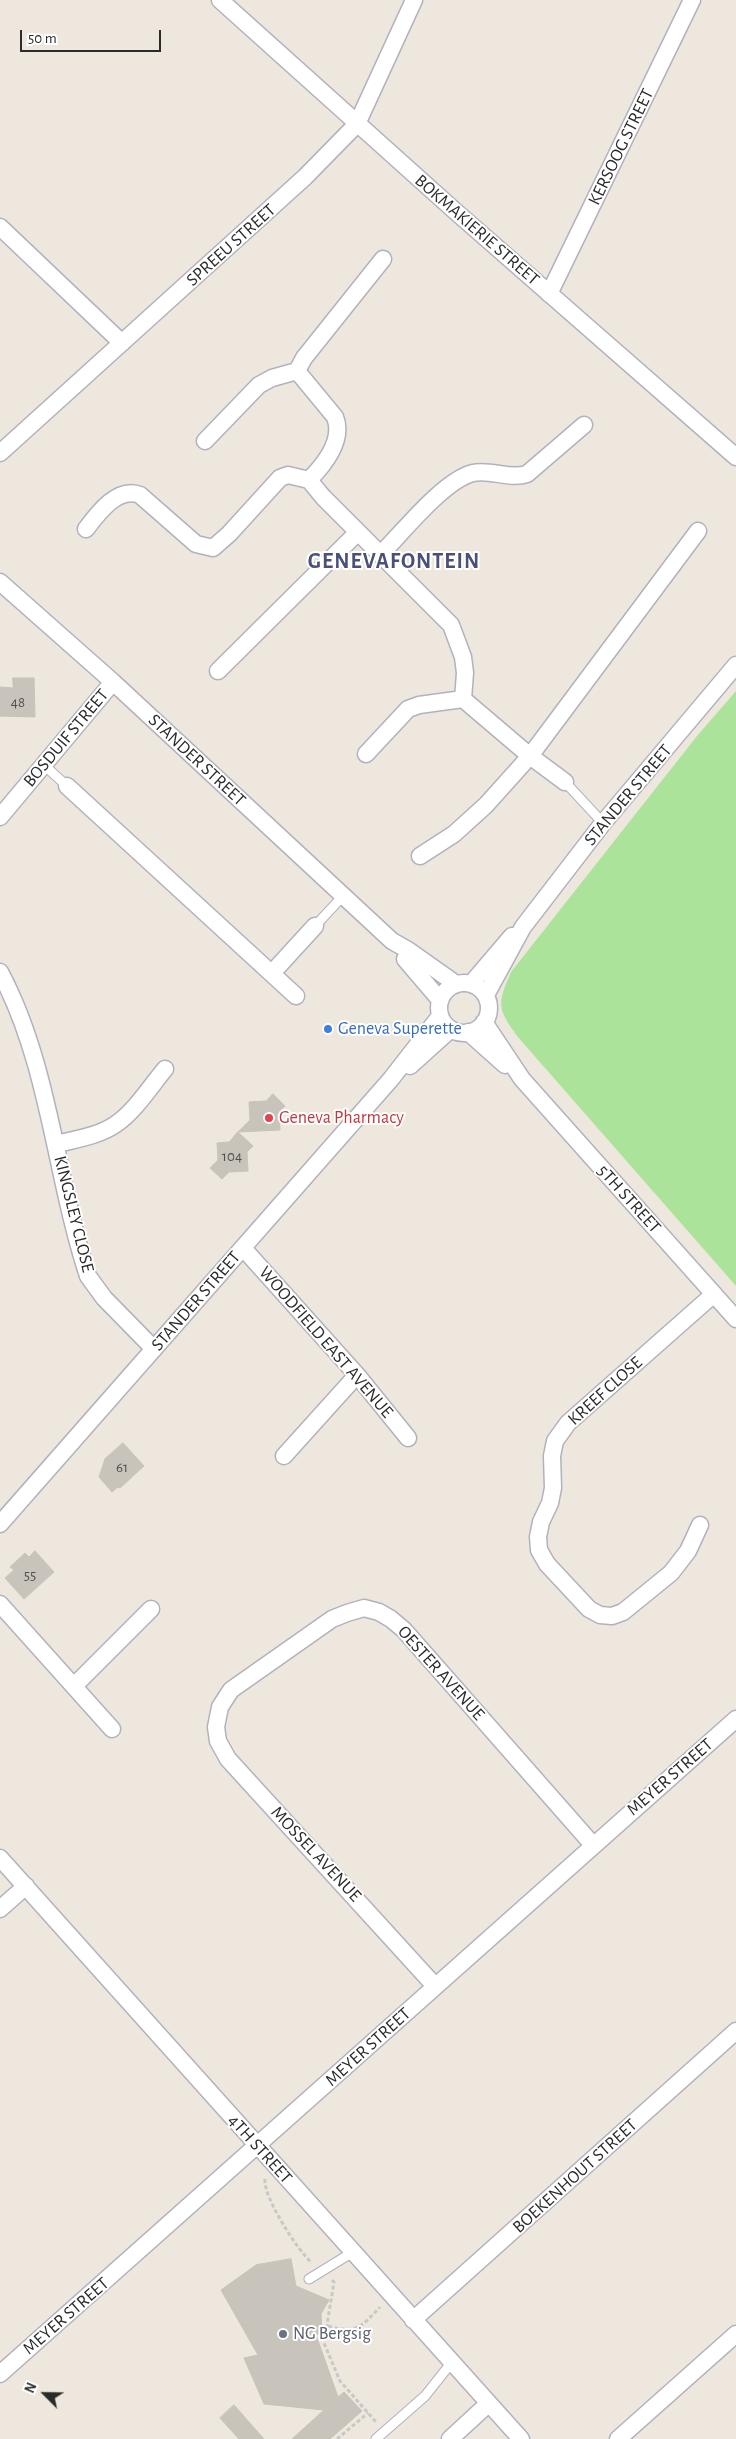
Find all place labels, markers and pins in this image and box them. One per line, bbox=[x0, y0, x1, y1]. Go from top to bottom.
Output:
place label: Geneva Superette bbox=[338, 1018, 462, 1040]
marker: Geneva Superette bbox=[322, 1023, 334, 1035]
place label: Geneva Pharmacy bbox=[279, 1107, 404, 1129]
marker: Geneva Pharmacy bbox=[263, 1112, 275, 1124]
place label: NG Bergsig bbox=[293, 2323, 371, 2345]
marker: NG Bergsig bbox=[277, 2328, 289, 2340]

